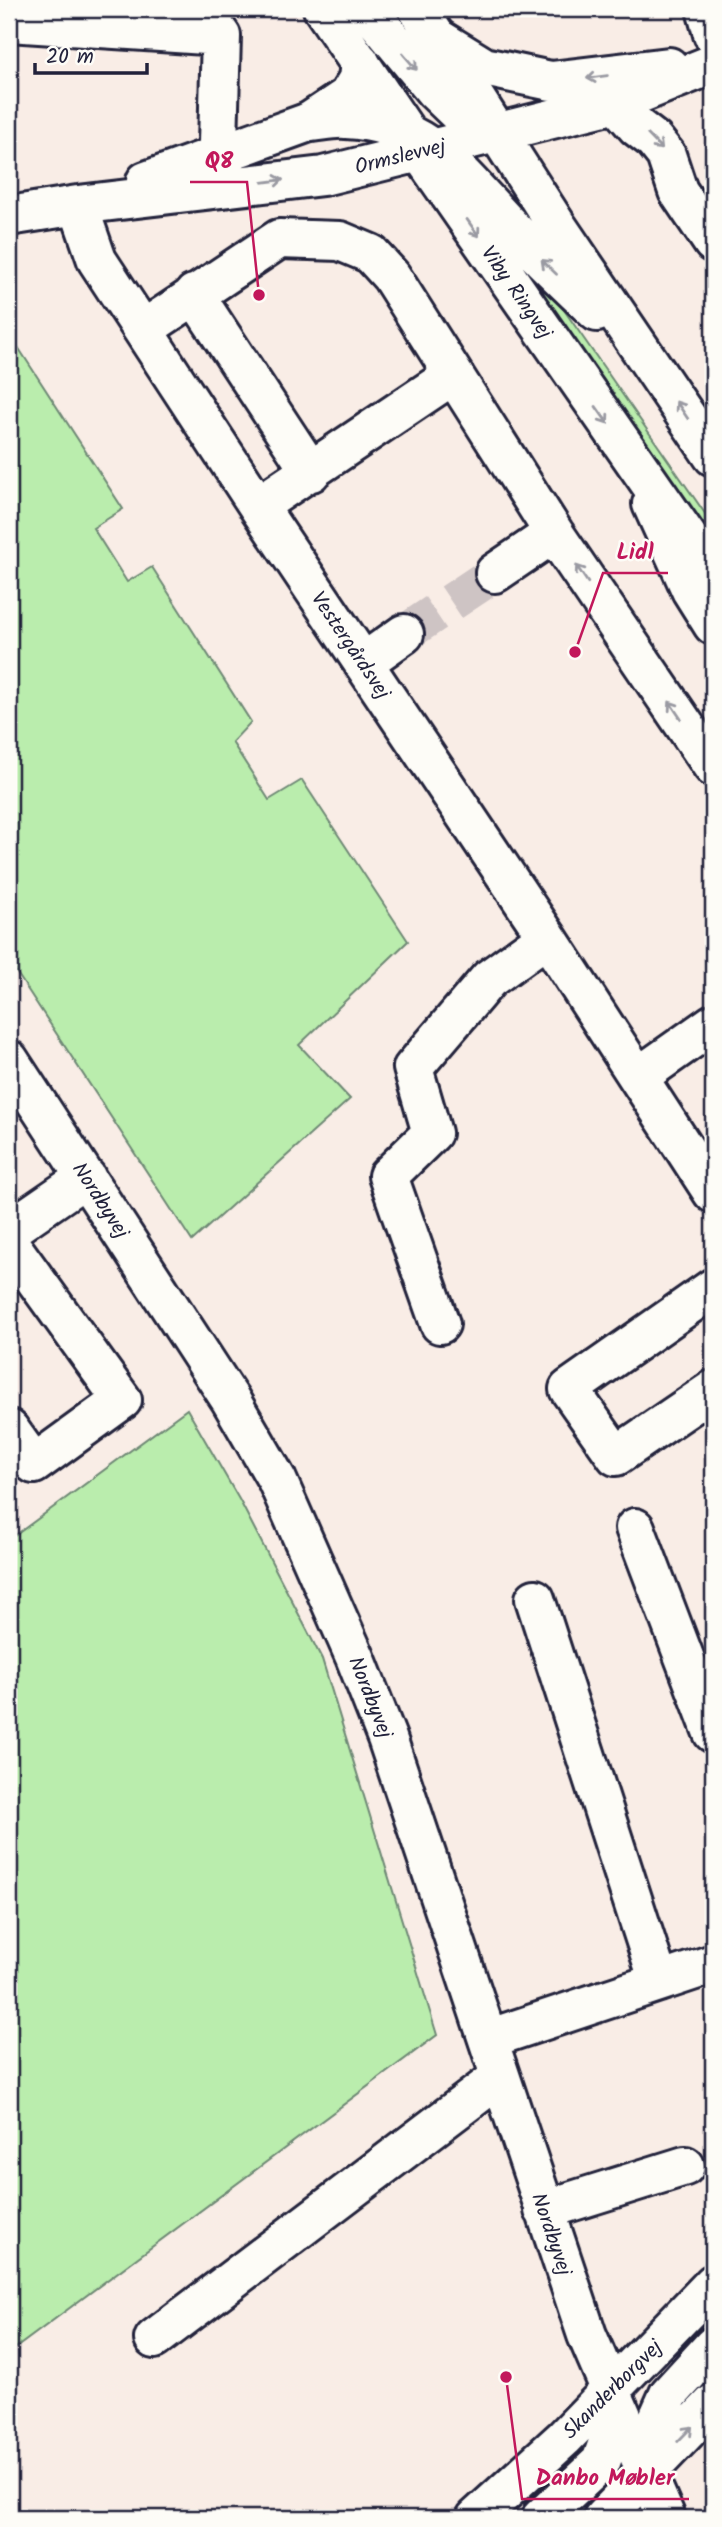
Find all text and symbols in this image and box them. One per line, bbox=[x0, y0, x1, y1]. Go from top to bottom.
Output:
scale bar bbox=[35, 32, 147, 76]
text: 20 m bbox=[46, 41, 94, 74]
one-way arrow bbox=[402, 52, 418, 70]
one-way arrow bbox=[586, 70, 609, 83]
street label: Ormslevvej bbox=[351, 130, 450, 185]
one-way arrow bbox=[646, 134, 663, 151]
callout: Q8 bbox=[190, 138, 247, 182]
text: Q8 bbox=[205, 144, 234, 180]
one-way arrow bbox=[261, 175, 284, 188]
one-way arrow bbox=[466, 218, 480, 237]
street label: Viby Ringvej bbox=[471, 239, 561, 347]
one-way arrow bbox=[541, 258, 558, 275]
one-way arrow bbox=[675, 401, 690, 420]
one-way arrow bbox=[595, 405, 609, 424]
callout: Lidl bbox=[603, 529, 668, 573]
text: Lidl bbox=[616, 535, 654, 571]
one-way arrow bbox=[575, 565, 589, 584]
street label: Vestergårdsvej bbox=[301, 585, 398, 707]
one-way arrow bbox=[668, 701, 682, 720]
street label: Nordbyvej bbox=[63, 1156, 137, 1246]
street label: Nordbyvej bbox=[338, 1652, 401, 1744]
street label: Nordbyvej bbox=[521, 2189, 580, 2281]
street label: Skanderborgvej bbox=[555, 2332, 671, 2448]
one-way arrow bbox=[676, 2426, 693, 2443]
callout: Danbo Møbler bbox=[522, 2455, 689, 2499]
text: Danbo Møbler bbox=[536, 2461, 676, 2497]

